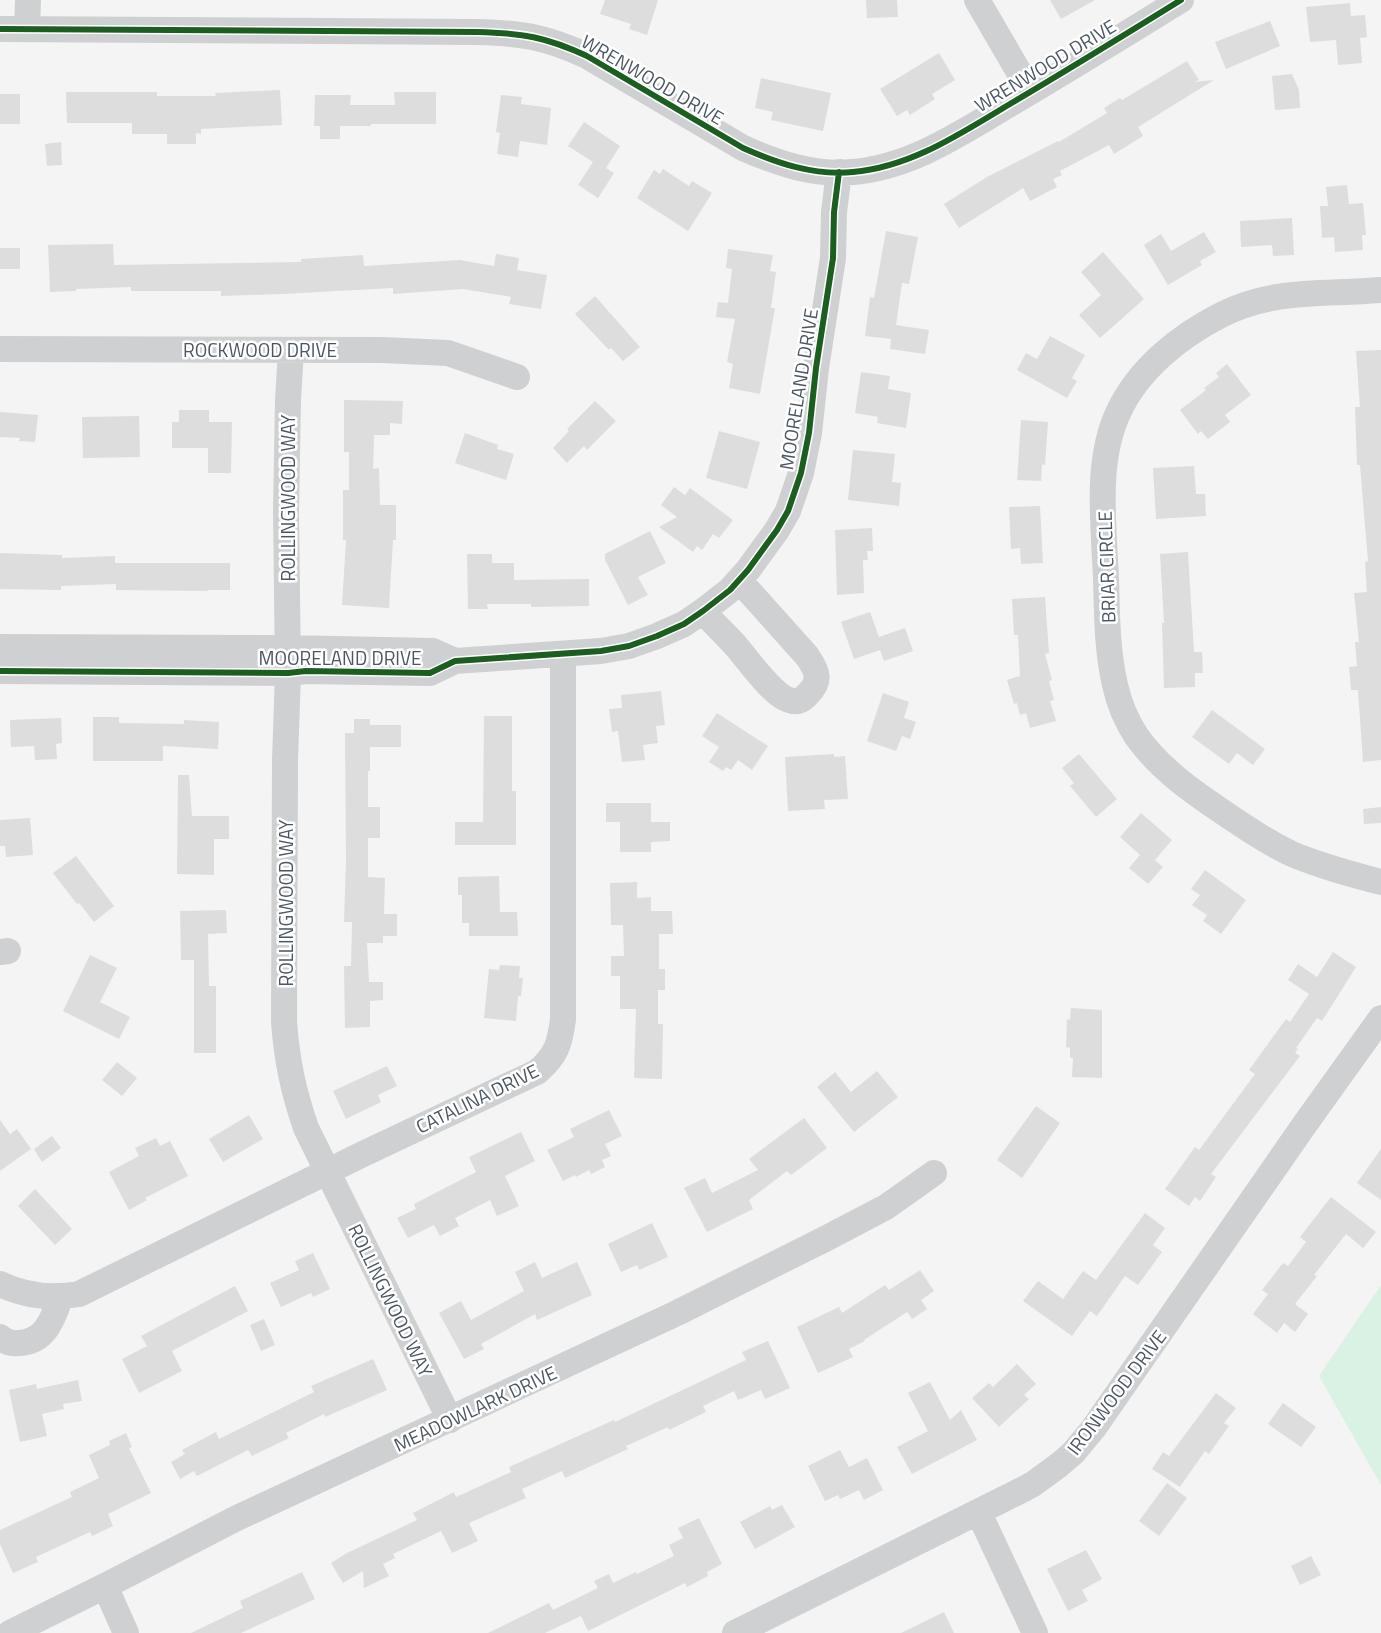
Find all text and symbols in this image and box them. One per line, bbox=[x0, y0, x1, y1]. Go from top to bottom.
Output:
street label: WRENWOOD DRIVE bbox=[969, 11, 1121, 119]
street label: WRENWOOD DRIVE bbox=[576, 26, 730, 132]
street label: MOORELAND DRIVE bbox=[771, 306, 825, 472]
street label: ROCKWOOD DRIVE bbox=[183, 335, 337, 364]
street label: ROLLINGWOOD WAY bbox=[273, 414, 302, 582]
street label: BRIAR CIRCLE bbox=[1090, 511, 1122, 623]
street label: MOORELAND DRIVE bbox=[258, 643, 422, 672]
street label: ROLLINGWOOD WAY bbox=[271, 819, 300, 987]
street label: CATALINA DRIVE bbox=[411, 1056, 543, 1140]
street label: ROLLINGWOOD WAY bbox=[341, 1219, 441, 1382]
street label: IRONWOOD DRIVE bbox=[1059, 1323, 1173, 1461]
street label: MEADOWLARK DRIVE bbox=[389, 1358, 561, 1458]

